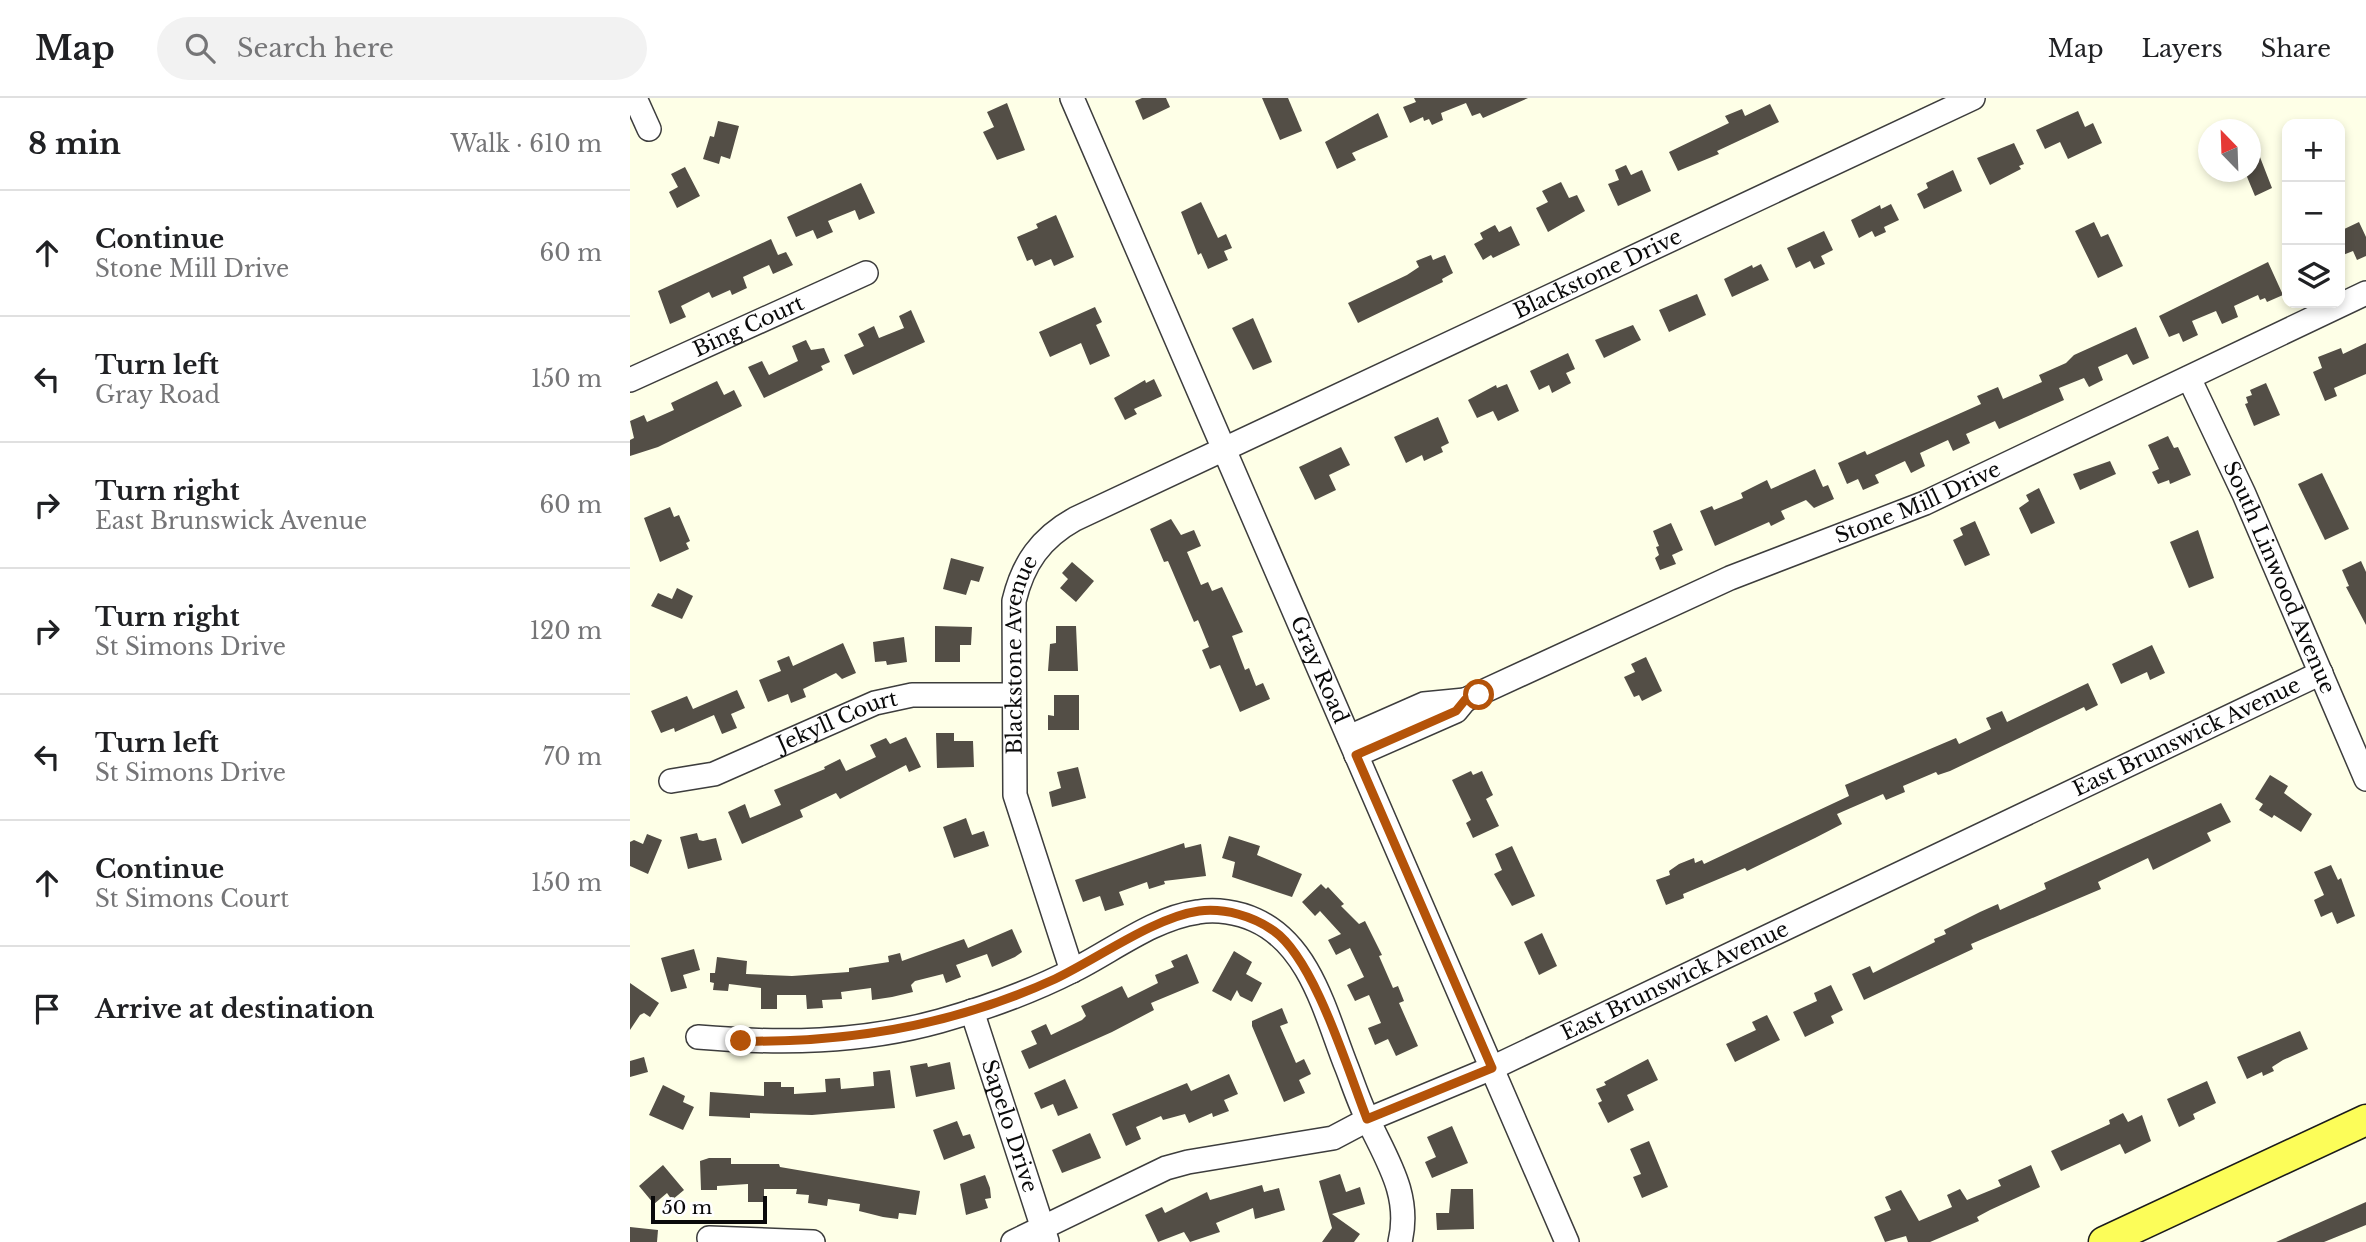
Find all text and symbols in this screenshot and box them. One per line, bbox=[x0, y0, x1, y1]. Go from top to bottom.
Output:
search box bbox=[157, 17, 647, 80]
text: Map bbox=[35, 28, 115, 69]
icon: search bbox=[181, 29, 219, 67]
text: Search here bbox=[237, 32, 394, 64]
text: Map bbox=[2048, 34, 2104, 63]
text: Layers bbox=[2142, 34, 2223, 63]
text: Share bbox=[2261, 34, 2331, 63]
north arrow bbox=[2198, 119, 2261, 182]
map controls bbox=[2282, 119, 2345, 308]
button: + bbox=[2282, 119, 2345, 182]
text: 8 min bbox=[28, 125, 121, 162]
text: Walk · 610 m bbox=[450, 130, 602, 158]
button: − bbox=[2282, 182, 2345, 245]
text: Continue bbox=[95, 223, 224, 255]
street label: Blackstone Drive bbox=[1510, 223, 1686, 324]
icon: ahead bbox=[28, 234, 66, 272]
text: 60 m bbox=[540, 239, 602, 267]
button: layers bbox=[2282, 245, 2345, 308]
text: Stone Mill Drive bbox=[95, 255, 289, 283]
street label: Bing Court bbox=[689, 290, 808, 363]
text: Turn left bbox=[95, 349, 219, 381]
icon: left bbox=[28, 360, 66, 398]
text: 150 m bbox=[531, 365, 602, 393]
text: Gray Road bbox=[95, 381, 220, 409]
street label: Stone Mill Drive bbox=[1831, 456, 2005, 549]
street label: South Linwood Avenue bbox=[2217, 457, 2341, 698]
text: Turn right bbox=[95, 475, 240, 507]
icon: right bbox=[28, 486, 66, 524]
text: 60 m bbox=[540, 491, 602, 519]
text: East Brunswick Avenue bbox=[95, 507, 367, 535]
street label: Blackstone Avenue bbox=[1000, 550, 1043, 755]
text: Turn right bbox=[95, 601, 240, 633]
icon: right bbox=[28, 612, 66, 650]
street label: Gray Road bbox=[1285, 612, 1354, 727]
text: 120 m bbox=[530, 617, 602, 645]
text: St Simons Drive bbox=[95, 633, 286, 661]
street label: East Brunswick Avenue bbox=[2069, 672, 2304, 802]
route start bbox=[1463, 679, 1494, 710]
street label: Jekyll Court bbox=[770, 686, 900, 759]
text: Turn left bbox=[95, 727, 219, 759]
icon: left bbox=[28, 738, 66, 776]
text: 70 m bbox=[543, 743, 602, 771]
text: St Simons Drive bbox=[95, 759, 286, 787]
text: Continue bbox=[95, 853, 224, 885]
icon: ahead bbox=[28, 864, 66, 902]
text: 150 m bbox=[531, 869, 602, 897]
text: St Simons Court bbox=[95, 885, 289, 913]
street label: East Brunswick Avenue bbox=[1557, 916, 1793, 1046]
icon: arrive bbox=[28, 990, 66, 1028]
text: Arrive at destination bbox=[95, 993, 375, 1025]
route end bbox=[725, 1025, 756, 1056]
street label: Sapelo Drive bbox=[976, 1056, 1043, 1196]
scale bar bbox=[651, 1193, 766, 1225]
text: 50 m bbox=[662, 1196, 712, 1219]

